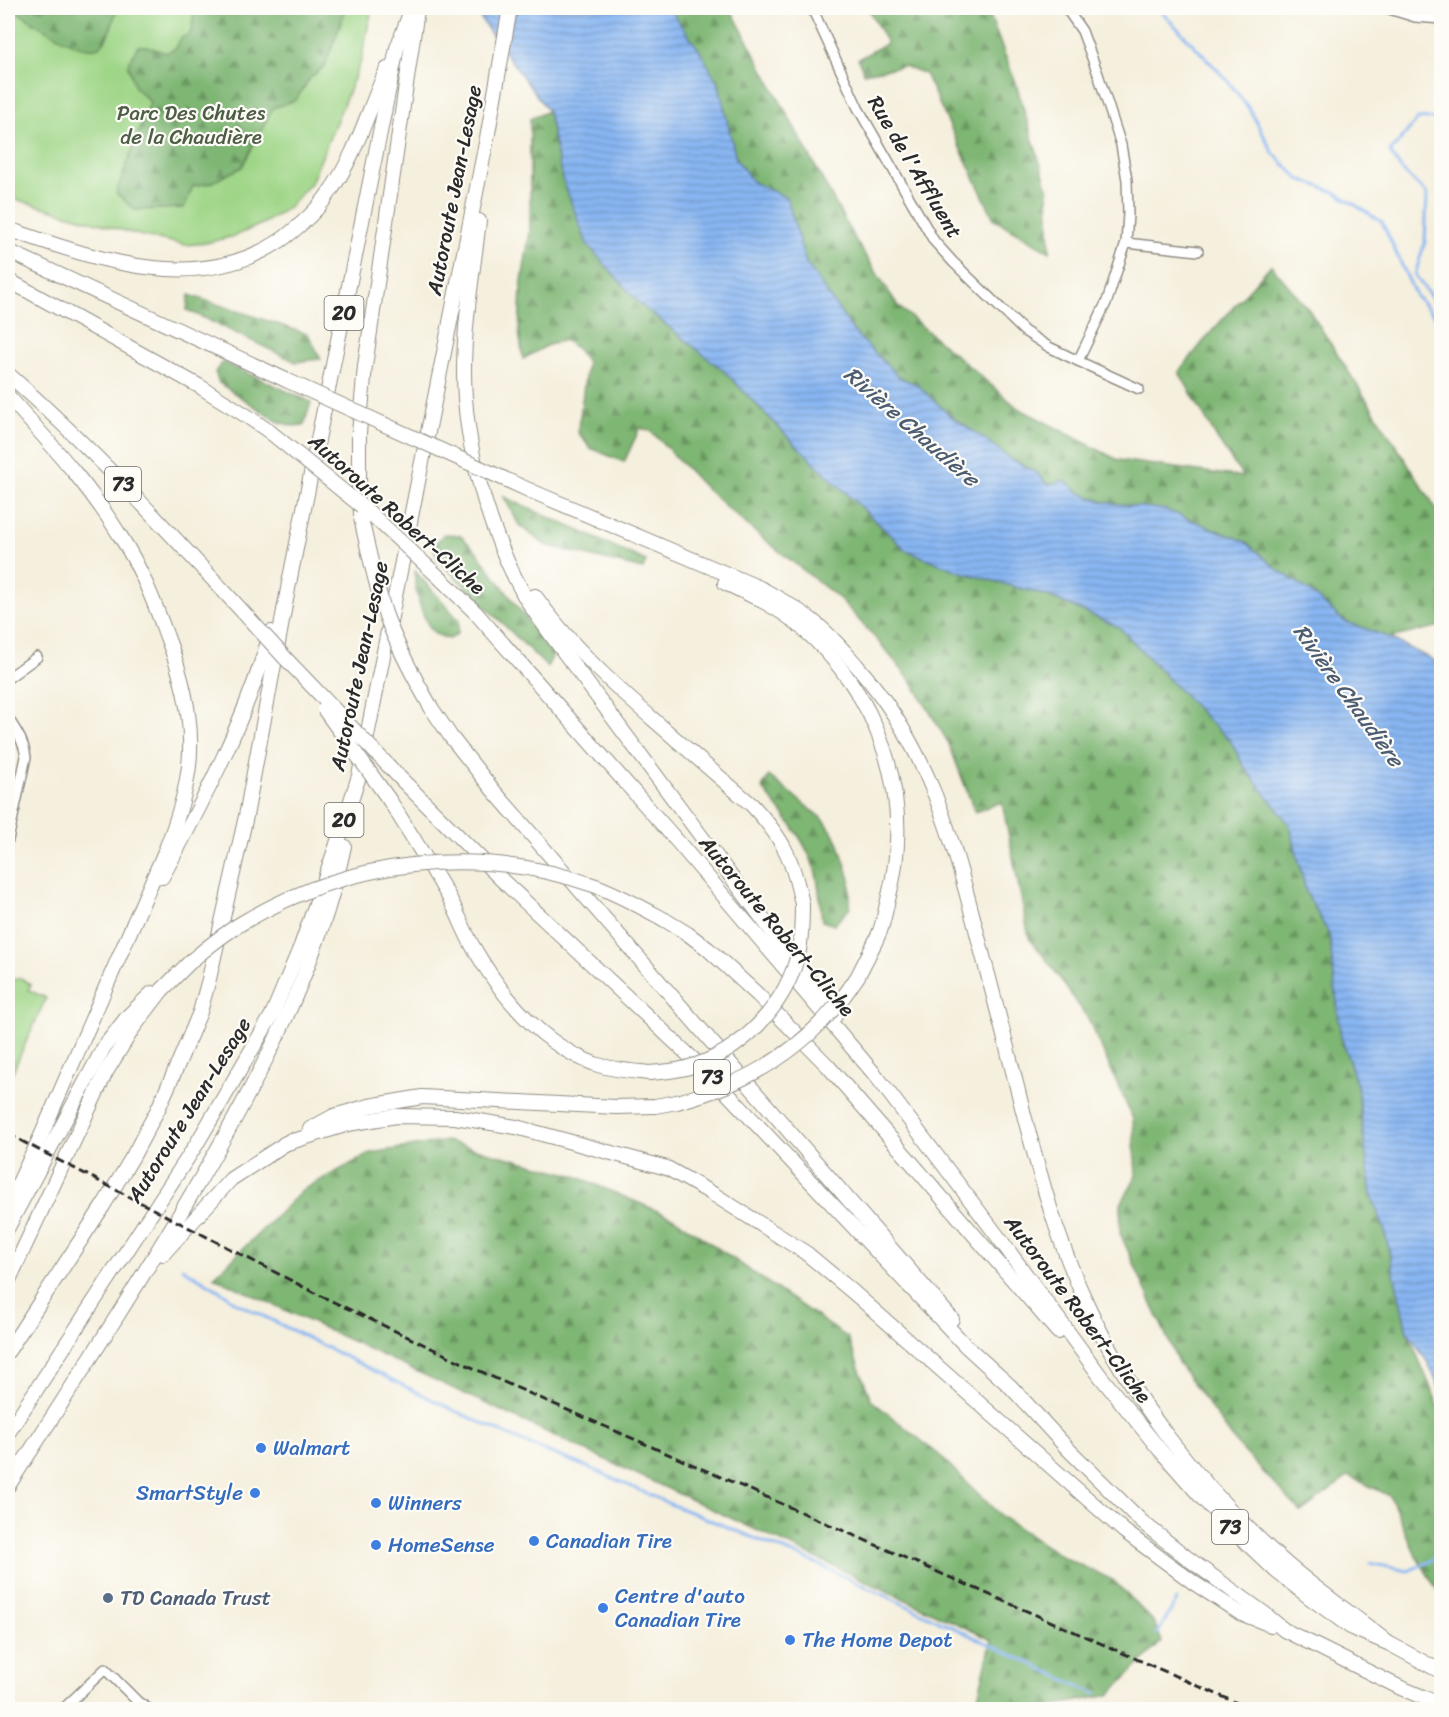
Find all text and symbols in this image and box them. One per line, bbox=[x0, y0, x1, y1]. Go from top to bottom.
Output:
street label: Autoroute Jean-Lesage bbox=[415, 81, 493, 299]
street label: Rue de l'Affluent bbox=[857, 88, 973, 246]
park label: Parc Des Chutes de la Chaudière bbox=[117, 94, 266, 156]
road number: 20 bbox=[324, 296, 364, 330]
water label: Rivière Chaudière bbox=[835, 356, 991, 499]
street label: Autoroute Robert-Cliche bbox=[299, 423, 495, 605]
road number: 73 bbox=[105, 467, 141, 501]
street label: Autoroute Jean-Lesage bbox=[318, 557, 400, 775]
water label: Rivière Chaudière bbox=[1283, 615, 1416, 778]
road number: 20 bbox=[324, 803, 364, 837]
street label: Autoroute Robert-Cliche bbox=[688, 825, 865, 1026]
street label: Autoroute Jean-Lesage bbox=[116, 1009, 262, 1211]
road number: 73 bbox=[694, 1060, 730, 1094]
street label: Autoroute Robert-Cliche bbox=[993, 1205, 1162, 1412]
place label: Walmart bbox=[273, 1429, 350, 1467]
marker: Walmart bbox=[254, 1441, 268, 1455]
place label: SmartStyle bbox=[136, 1474, 243, 1512]
place label: Winners bbox=[388, 1484, 462, 1522]
marker: SmartStyle bbox=[248, 1486, 262, 1500]
marker: Winners bbox=[369, 1496, 383, 1510]
road number: 73 bbox=[1212, 1510, 1248, 1544]
place label: Canadian Tire bbox=[546, 1522, 672, 1560]
place label: HomeSense bbox=[388, 1526, 495, 1564]
marker: Canadian Tire bbox=[527, 1534, 541, 1548]
marker: HomeSense bbox=[369, 1538, 383, 1552]
place label: Centre d'auto Canadian Tire bbox=[615, 1577, 745, 1639]
place label: TD Canada Trust bbox=[120, 1579, 271, 1617]
marker: TD Canada Trust bbox=[101, 1591, 115, 1605]
marker: Centre d'auto Canadian Tire bbox=[596, 1601, 610, 1615]
place label: The Home Depot bbox=[802, 1621, 952, 1659]
marker: The Home Depot bbox=[783, 1633, 797, 1647]

